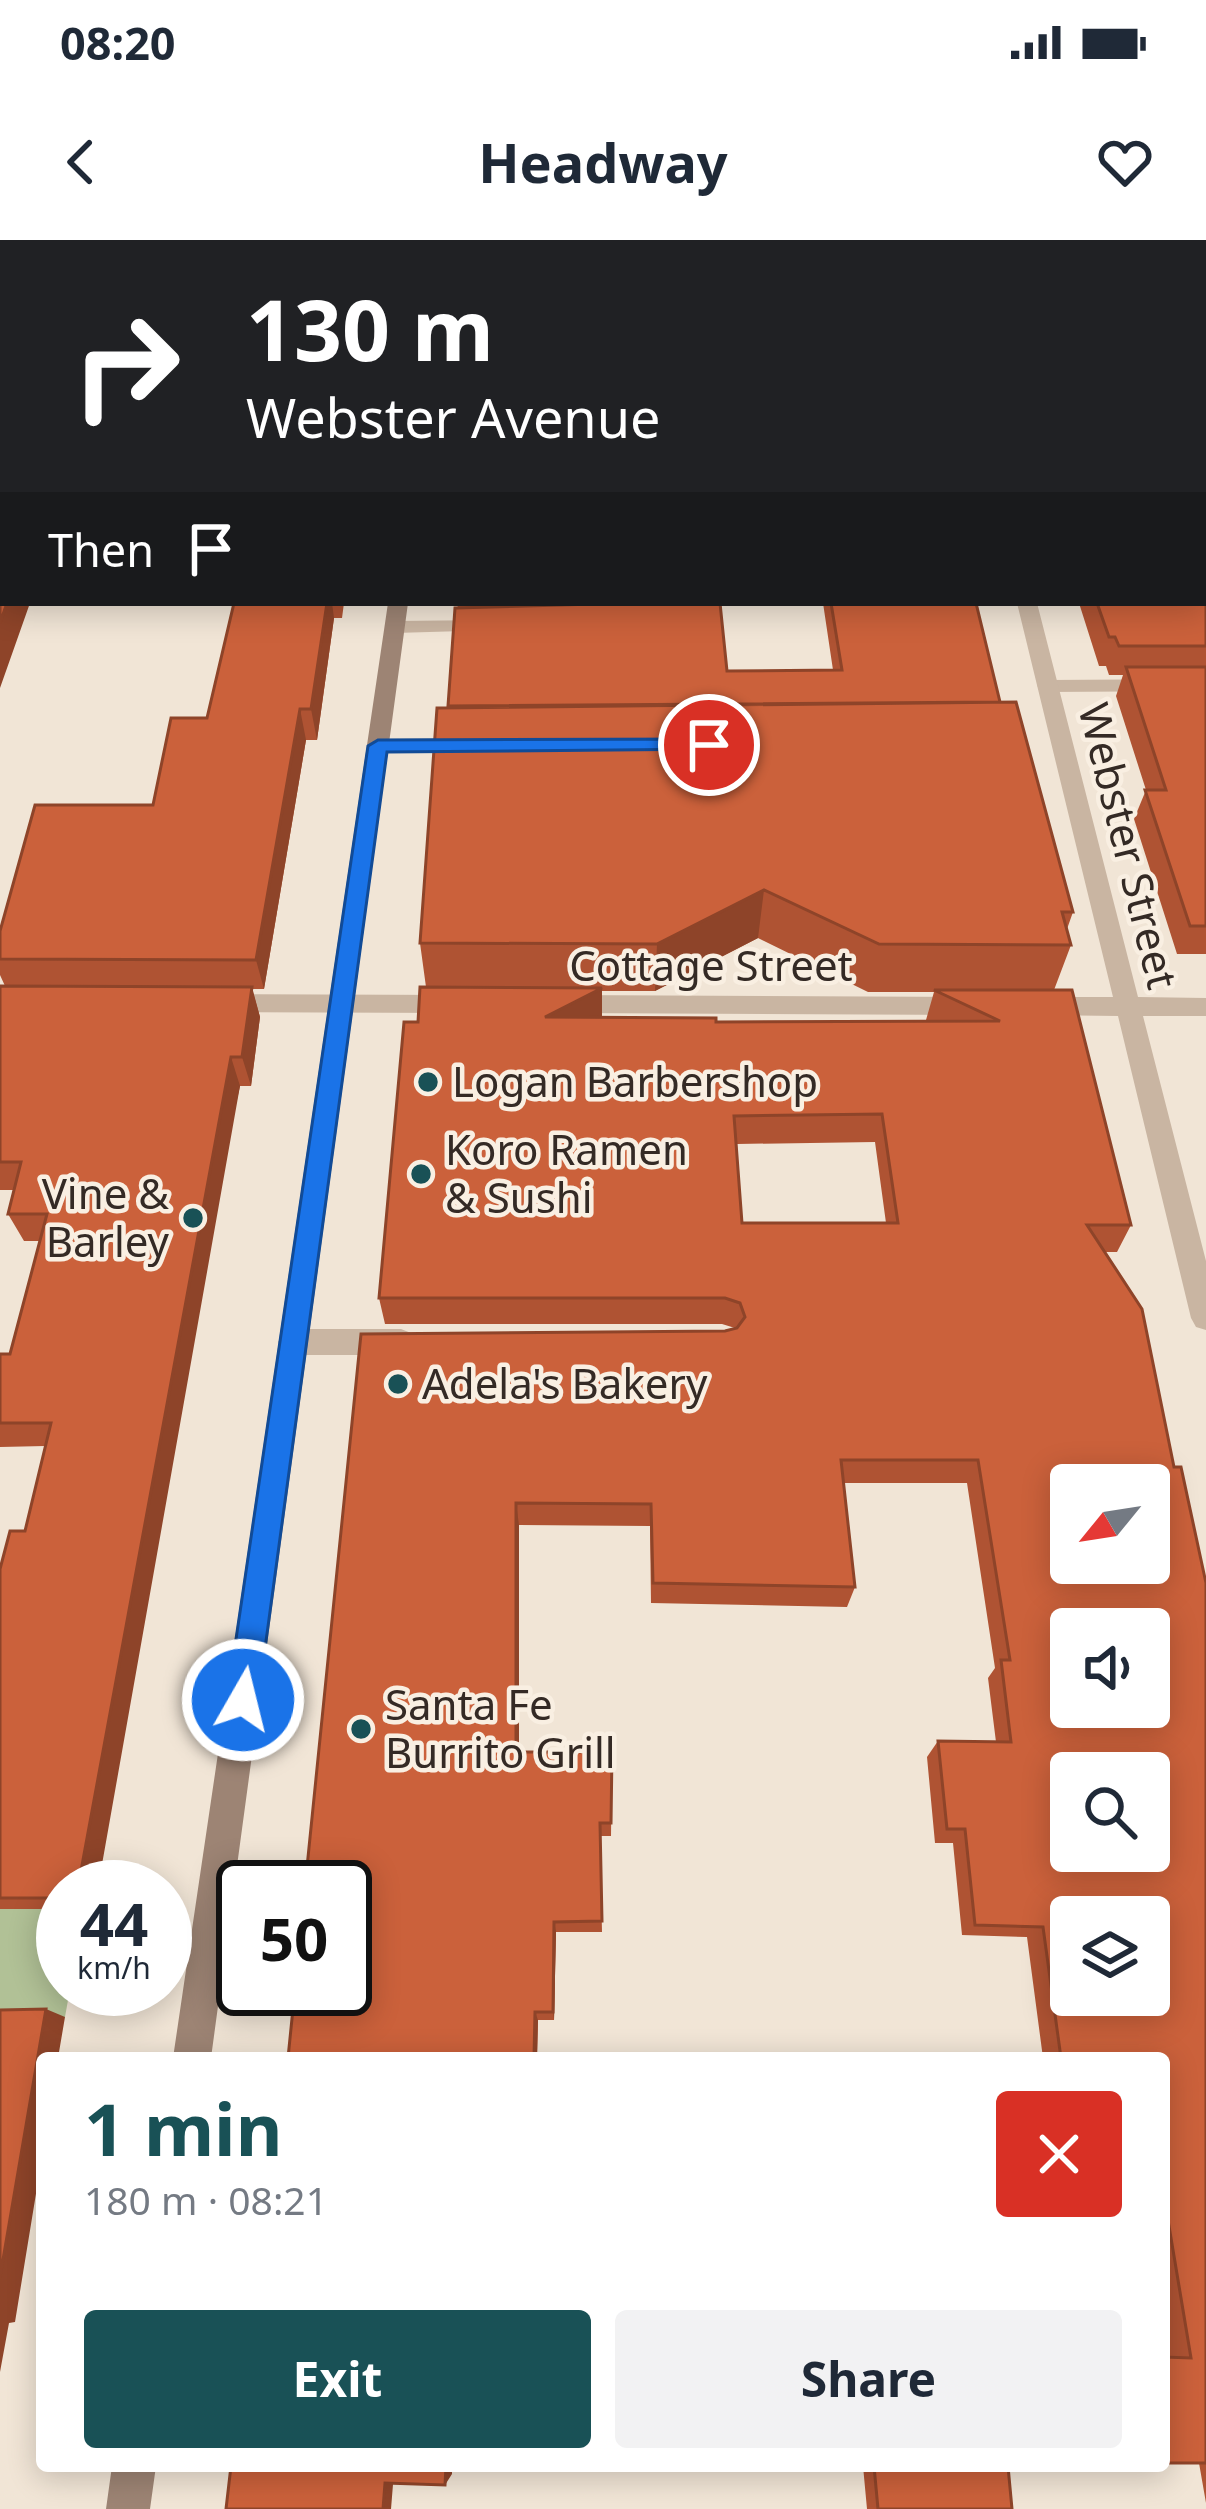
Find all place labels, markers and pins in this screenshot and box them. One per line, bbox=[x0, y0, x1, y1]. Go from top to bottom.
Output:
pin bbox=[658, 694, 760, 796]
place label: Logan Barbershop bbox=[452, 1052, 818, 1109]
marker: Logan Barbershop bbox=[415, 1069, 441, 1095]
place label: Koro Ramen & Sushi bbox=[445, 1120, 688, 1225]
marker: Koro Ramen & Sushi bbox=[408, 1161, 434, 1187]
place label: Vine & Barley bbox=[42, 1164, 170, 1269]
marker: Vine & Barley bbox=[180, 1205, 206, 1231]
place label: Adela's Bakery bbox=[422, 1354, 708, 1411]
marker: Adela's Bakery bbox=[385, 1371, 411, 1397]
place label: Santa Fe Burrito Grill bbox=[385, 1675, 616, 1780]
marker: Santa Fe Burrito Grill bbox=[348, 1716, 374, 1742]

